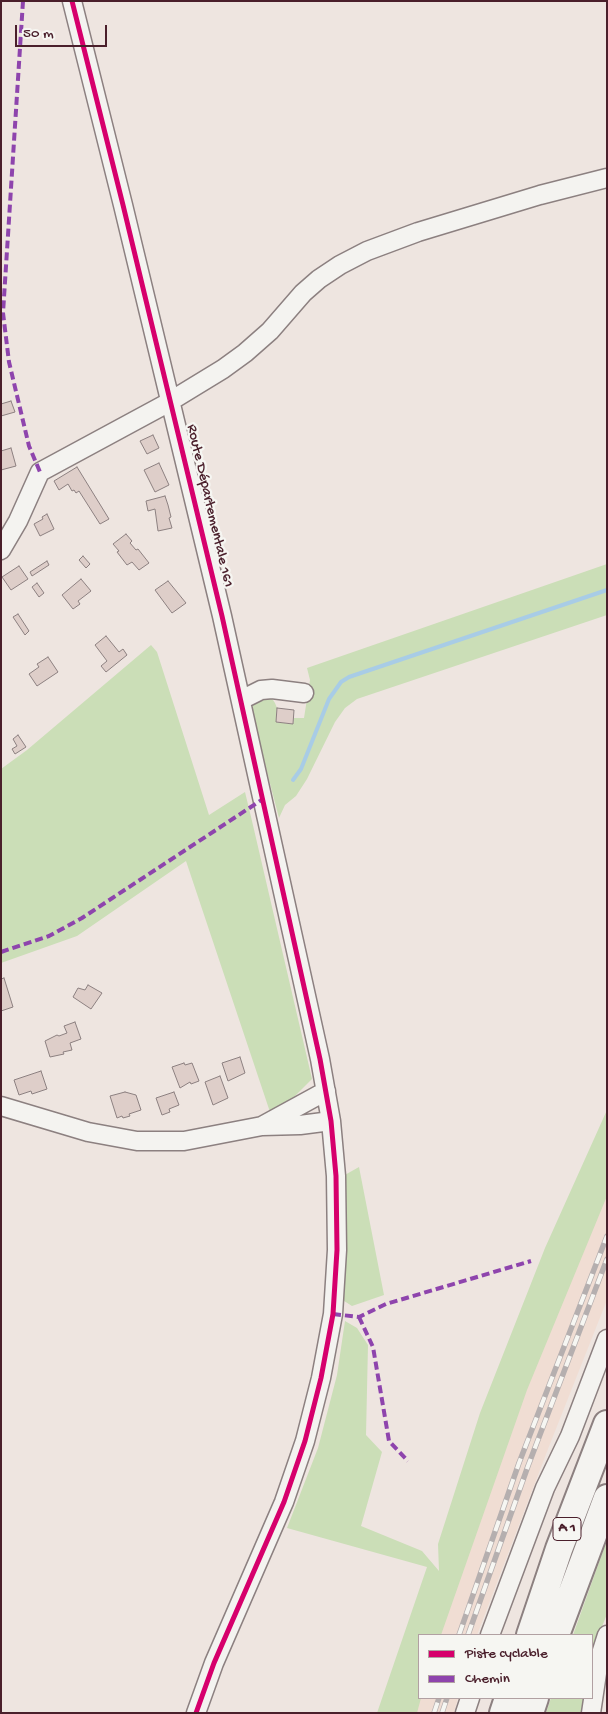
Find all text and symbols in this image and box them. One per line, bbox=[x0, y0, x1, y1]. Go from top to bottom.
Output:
scale bar bbox=[18, 15, 110, 47]
text: 50 m bbox=[23, 25, 54, 43]
street label: Route Départementale 161 bbox=[181, 423, 237, 589]
road number: A 1 bbox=[553, 1518, 581, 1540]
legend bbox=[418, 1634, 593, 1699]
text: Piste cyclable bbox=[465, 1645, 548, 1663]
text: Chemin bbox=[465, 1670, 510, 1688]

